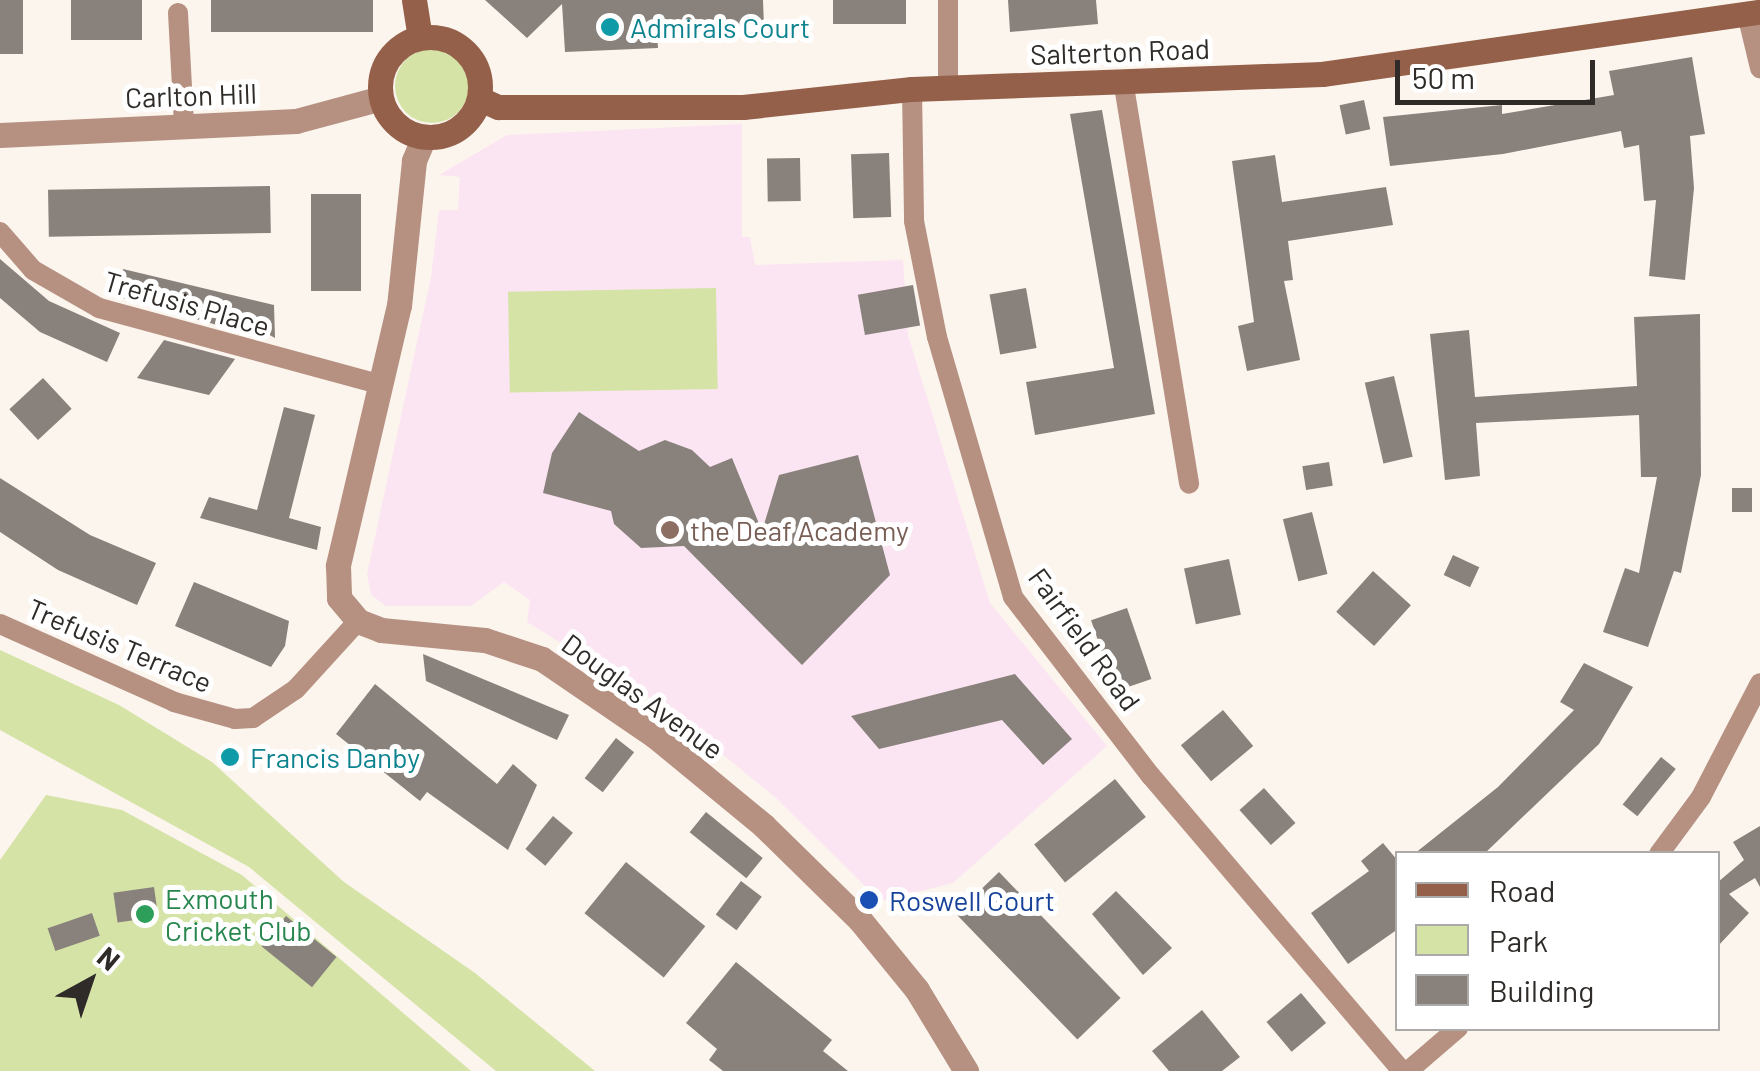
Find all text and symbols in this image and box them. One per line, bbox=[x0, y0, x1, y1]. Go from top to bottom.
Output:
place label: Admirals Court bbox=[630, 10, 810, 44]
marker: Admirals Court bbox=[599, 16, 621, 38]
street label: Salterton Road bbox=[1029, 31, 1211, 71]
scale bar bbox=[1400, 40, 1600, 102]
text: 50 m bbox=[1412, 59, 1475, 95]
street label: Carlton Hill bbox=[125, 76, 257, 114]
street label: Trefusis Place bbox=[100, 263, 274, 343]
place label: the Deaf Academy bbox=[690, 513, 909, 547]
marker: the Deaf Academy bbox=[659, 519, 681, 541]
street label: Fairfield Road bbox=[1022, 561, 1148, 717]
street label: Trefusis Terrace bbox=[23, 591, 217, 699]
street label: Douglas Avenue bbox=[556, 626, 730, 766]
place label: Francis Danby bbox=[250, 740, 420, 774]
marker: Francis Danby bbox=[219, 746, 241, 768]
legend bbox=[1395, 851, 1720, 1031]
text: Road bbox=[1489, 872, 1555, 908]
place label: Exmouth Cricket Club bbox=[165, 881, 312, 947]
place label: Roswell Court bbox=[889, 883, 1055, 917]
marker: Roswell Court bbox=[858, 889, 880, 911]
marker: Exmouth Cricket Club bbox=[134, 903, 156, 925]
text: Park bbox=[1489, 922, 1548, 958]
north arrow bbox=[40, 931, 140, 1031]
text: N bbox=[91, 939, 127, 977]
text: Building bbox=[1489, 972, 1594, 1008]

